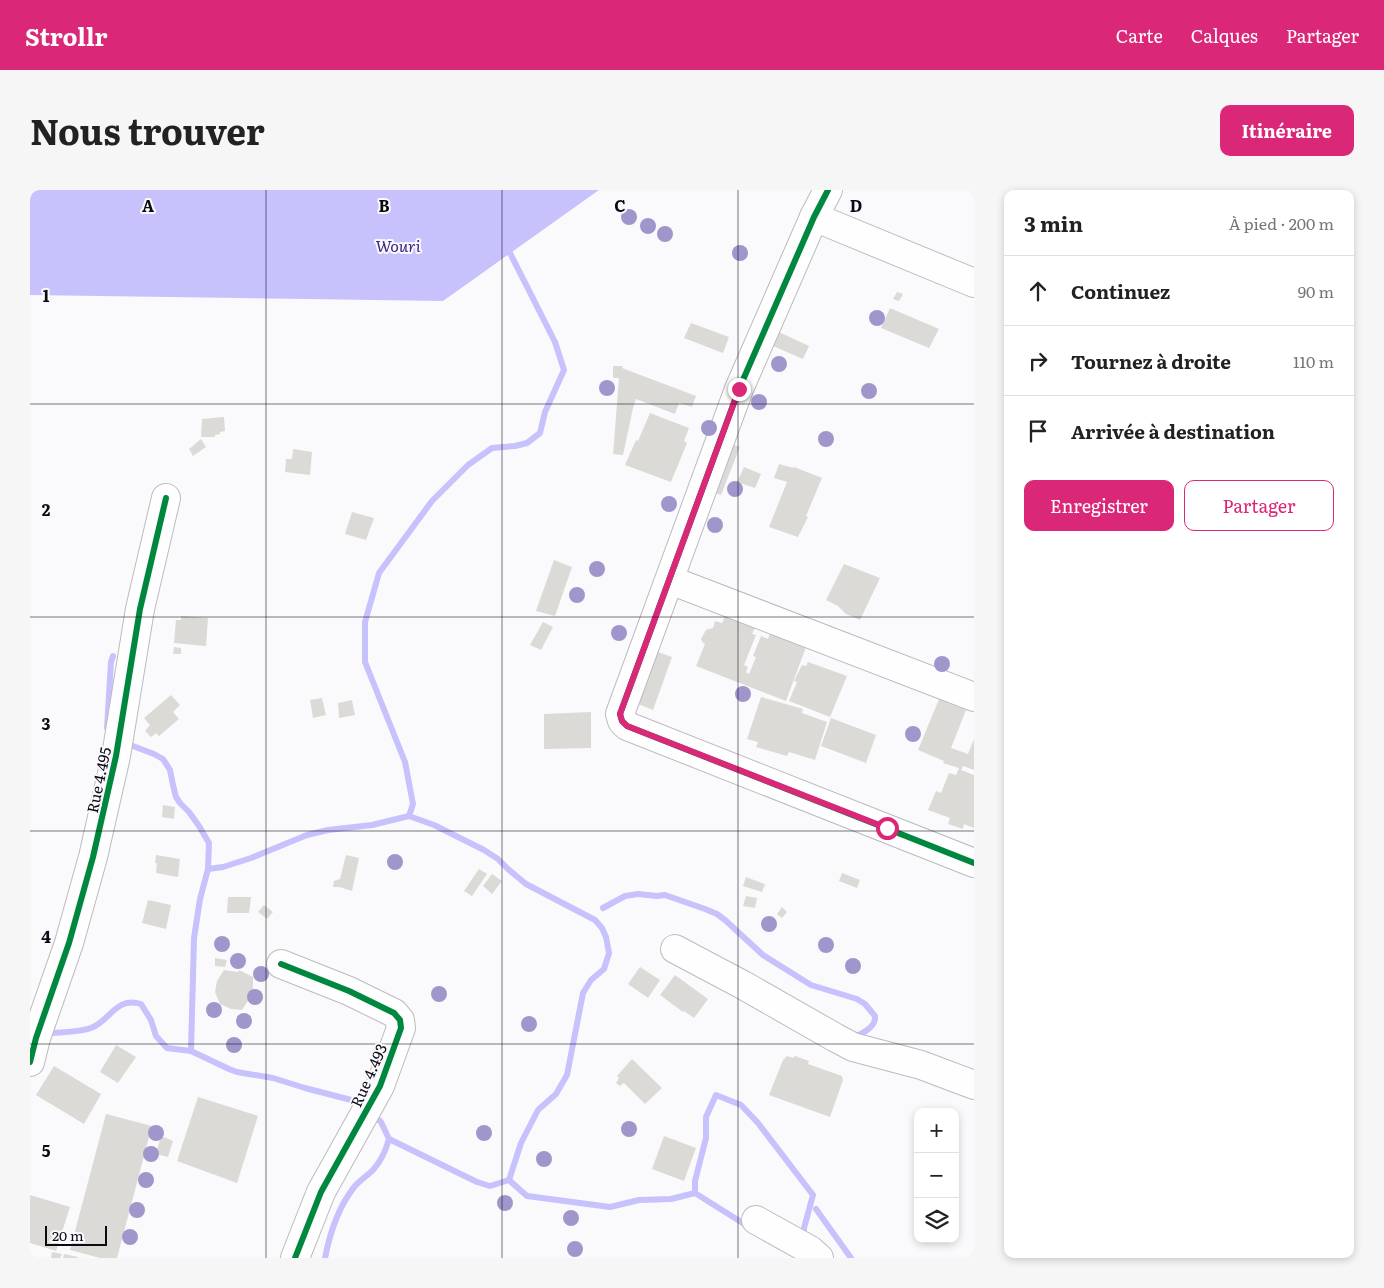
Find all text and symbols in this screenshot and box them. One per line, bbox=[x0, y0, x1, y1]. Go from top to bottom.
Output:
text: Strollr bbox=[25, 18, 108, 53]
text: Carte bbox=[1116, 22, 1163, 49]
text: Calques bbox=[1191, 22, 1258, 49]
text: Partager bbox=[1286, 22, 1359, 49]
text: Nous trouver bbox=[30, 104, 265, 156]
button: Itinéraire bbox=[1220, 105, 1354, 156]
text: A bbox=[142, 193, 154, 217]
text: B bbox=[378, 193, 390, 217]
text: C bbox=[614, 193, 626, 217]
text: D bbox=[850, 193, 862, 217]
text: 3 min bbox=[1024, 207, 1083, 238]
text: À pied · 200 m bbox=[1229, 211, 1334, 235]
water label: Wouri bbox=[375, 233, 421, 257]
icon: ahead bbox=[1024, 277, 1052, 305]
text: Continuez bbox=[1071, 277, 1170, 305]
text: 90 m bbox=[1298, 279, 1334, 303]
text: 1 bbox=[43, 283, 50, 307]
icon: right bbox=[1024, 347, 1052, 375]
text: Tournez à droite bbox=[1071, 347, 1231, 375]
text: 110 m bbox=[1293, 349, 1334, 373]
route end bbox=[728, 378, 751, 401]
icon: arrive bbox=[1024, 417, 1052, 445]
text: Arrivée à destination bbox=[1071, 417, 1275, 445]
button: Enregistrer bbox=[1024, 480, 1174, 531]
button: Partager bbox=[1184, 480, 1334, 531]
text: 2 bbox=[42, 497, 51, 521]
text: 3 bbox=[42, 711, 51, 735]
street label: Rue 4.495 bbox=[80, 745, 116, 815]
route start bbox=[876, 817, 899, 840]
text: 4 bbox=[41, 924, 51, 948]
street label: Rue 4.493 bbox=[344, 1040, 392, 1110]
map controls bbox=[914, 1108, 959, 1243]
button: + bbox=[914, 1108, 959, 1153]
text: 5 bbox=[42, 1138, 51, 1162]
button: − bbox=[914, 1153, 959, 1198]
button: layers bbox=[914, 1198, 959, 1243]
scale bar bbox=[45, 1223, 108, 1246]
text: 20 m bbox=[52, 1225, 84, 1245]

